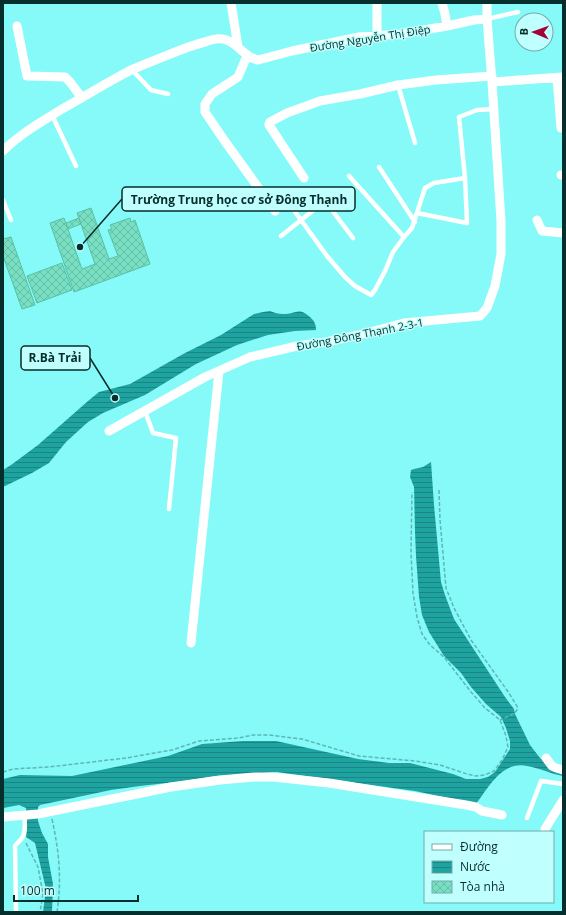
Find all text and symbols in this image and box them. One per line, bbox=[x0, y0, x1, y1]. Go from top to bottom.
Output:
north arrow bbox=[514, 12, 554, 52]
street label: Đường Nguyễn Thị Điệp bbox=[309, 21, 432, 55]
text: B bbox=[516, 28, 531, 36]
callout: Trường Trung học cơ sở Đông Thạnh bbox=[122, 187, 355, 211]
text: Trường Trung học cơ sở Đông Thạnh bbox=[131, 191, 347, 208]
street label: Đường Đông Thạnh 2-3-1 bbox=[295, 314, 425, 354]
callout: R.Bà Trải bbox=[21, 346, 90, 370]
text: R.Bà Trải bbox=[28, 349, 82, 366]
legend bbox=[424, 831, 554, 903]
text: Đường bbox=[460, 838, 498, 855]
text: Nước bbox=[460, 858, 490, 875]
scale bar bbox=[14, 877, 138, 903]
text: Tòa nhà bbox=[460, 878, 505, 895]
text: 100 m bbox=[20, 882, 55, 899]

